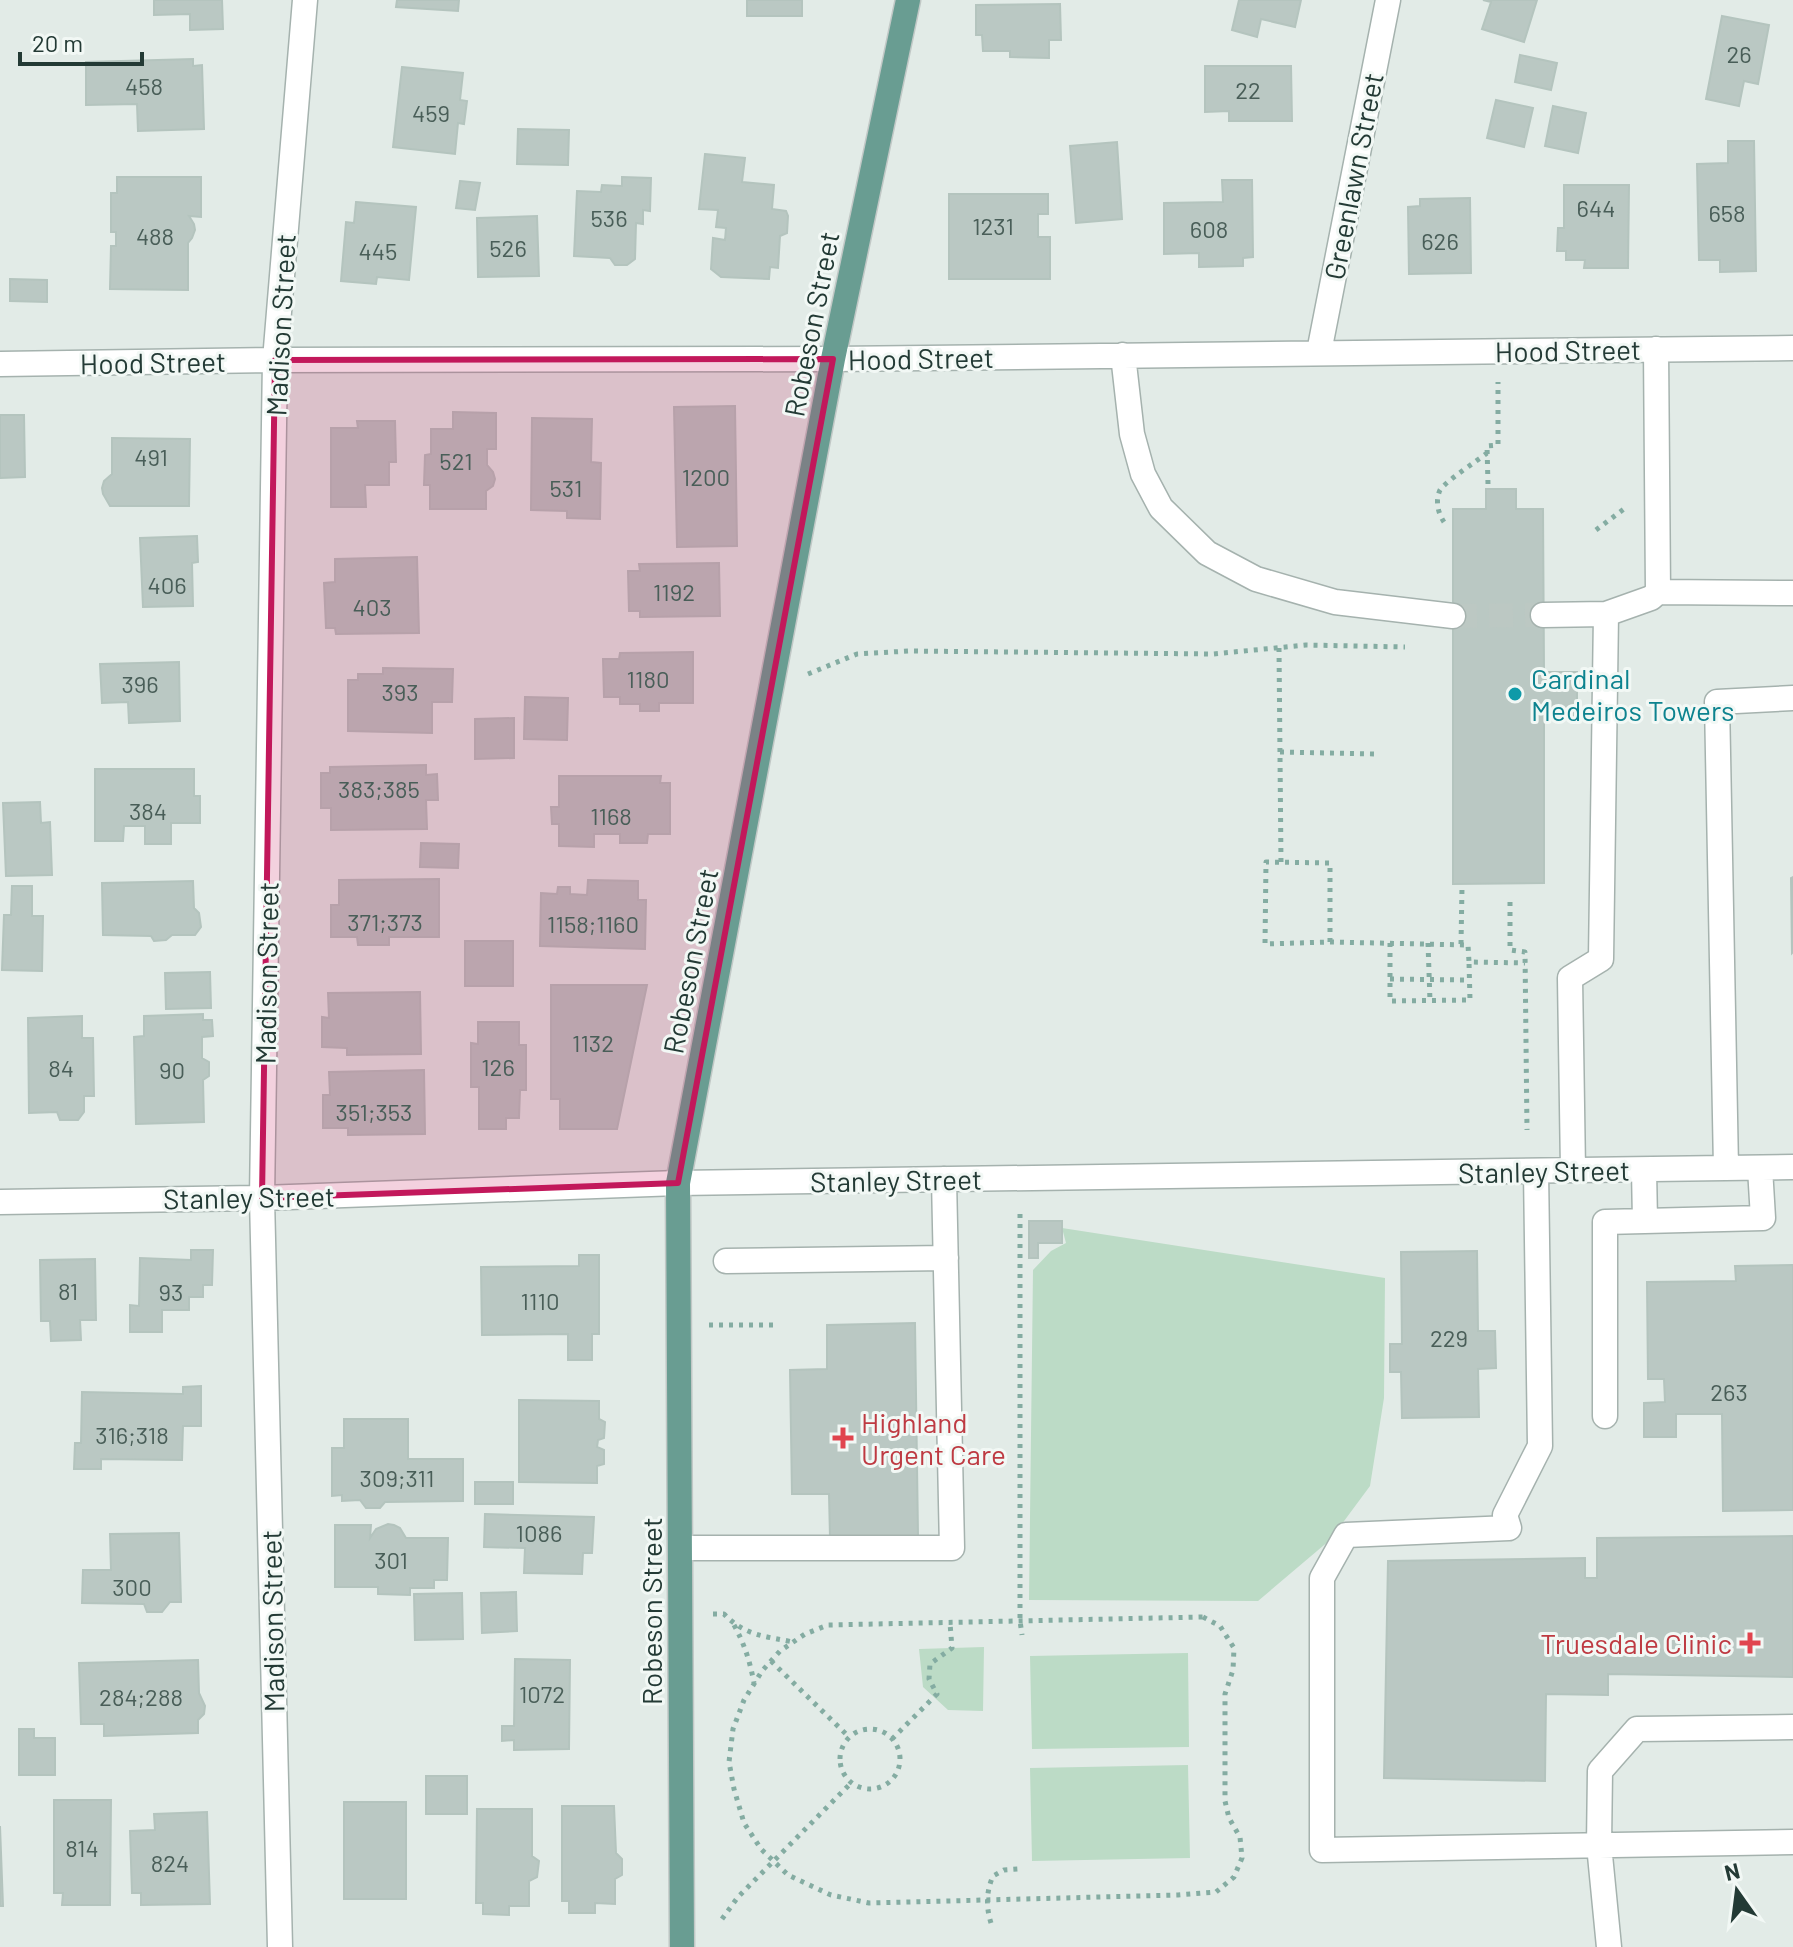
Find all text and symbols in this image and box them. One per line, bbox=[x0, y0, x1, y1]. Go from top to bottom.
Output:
scale bar bbox=[20, 16, 142, 66]
text: 20 m bbox=[32, 28, 83, 57]
house number: 26 bbox=[1726, 39, 1752, 68]
street label: Greenlawn Street bbox=[1316, 70, 1390, 282]
house number: 458 bbox=[125, 71, 163, 100]
house number: 22 bbox=[1235, 75, 1261, 104]
house number: 459 bbox=[412, 98, 450, 127]
house number: 644 bbox=[1577, 193, 1615, 222]
house number: 658 bbox=[1708, 198, 1746, 227]
house number: 536 bbox=[590, 203, 628, 232]
house number: 1231 bbox=[972, 211, 1014, 240]
house number: 608 bbox=[1190, 214, 1228, 243]
house number: 488 bbox=[136, 221, 174, 250]
house number: 626 bbox=[1421, 226, 1459, 255]
street label: Robeson Street bbox=[776, 229, 846, 419]
street label: Madison Street bbox=[258, 233, 302, 417]
house number: 526 bbox=[489, 233, 527, 262]
house number: 445 bbox=[359, 236, 397, 265]
street label: Hood Street bbox=[1495, 332, 1641, 368]
street label: Hood Street bbox=[848, 340, 994, 376]
street label: Hood Street bbox=[80, 344, 226, 380]
house number: 491 bbox=[134, 442, 168, 471]
house number: 521 bbox=[439, 446, 473, 475]
house number: 1200 bbox=[682, 462, 730, 491]
house number: 531 bbox=[550, 473, 582, 502]
house number: 406 bbox=[147, 570, 187, 599]
house number: 1192 bbox=[653, 577, 695, 606]
house number: 403 bbox=[352, 592, 392, 621]
place label: Cardinal Medeiros Towers bbox=[1531, 661, 1735, 727]
house number: 1180 bbox=[627, 664, 669, 693]
house number: 396 bbox=[121, 669, 159, 698]
house number: 393 bbox=[381, 677, 419, 706]
marker: Cardinal Medeiros Towers bbox=[1506, 685, 1524, 703]
house number: 383;385 bbox=[338, 774, 420, 803]
house number: 384 bbox=[129, 796, 167, 825]
house number: 1168 bbox=[590, 801, 632, 830]
street label: Robeson Street bbox=[655, 866, 725, 1056]
street label: Madison Street bbox=[247, 881, 285, 1065]
house number: 371;373 bbox=[347, 907, 423, 936]
house number: 1158;1160 bbox=[547, 909, 639, 938]
house number: 1132 bbox=[572, 1028, 614, 1057]
house number: 126 bbox=[481, 1052, 515, 1081]
house number: 84 bbox=[48, 1053, 74, 1082]
house number: 90 bbox=[159, 1055, 185, 1084]
house number: 351;353 bbox=[336, 1097, 412, 1126]
street label: Stanley Street bbox=[1458, 1153, 1630, 1189]
street label: Stanley Street bbox=[810, 1162, 982, 1198]
street label: Stanley Street bbox=[163, 1179, 335, 1215]
house number: 81 bbox=[58, 1276, 78, 1305]
house number: 93 bbox=[159, 1277, 183, 1306]
house number: 1110 bbox=[521, 1286, 559, 1315]
house number: 229 bbox=[1430, 1323, 1468, 1352]
house number: 263 bbox=[1710, 1377, 1748, 1406]
place label: Highland Urgent Care bbox=[861, 1405, 1006, 1471]
house number: 316;318 bbox=[95, 1420, 169, 1449]
marker: Highland Urgent Care bbox=[832, 1427, 854, 1449]
house number: 309;311 bbox=[360, 1463, 434, 1492]
street label: Robeson Street bbox=[634, 1517, 668, 1705]
house number: 1086 bbox=[516, 1518, 562, 1547]
street label: Madison Street bbox=[253, 1529, 291, 1713]
house number: 301 bbox=[374, 1545, 408, 1574]
house number: 300 bbox=[112, 1572, 152, 1601]
place label: Truesdale Clinic bbox=[1540, 1626, 1732, 1660]
marker: Truesdale Clinic bbox=[1739, 1632, 1761, 1654]
house number: 1072 bbox=[519, 1679, 565, 1708]
house number: 284;288 bbox=[99, 1682, 183, 1711]
house number: 814 bbox=[65, 1833, 99, 1862]
house number: 824 bbox=[151, 1848, 189, 1877]
north arrow bbox=[1697, 1851, 1777, 1931]
text: N bbox=[1722, 1856, 1742, 1885]

